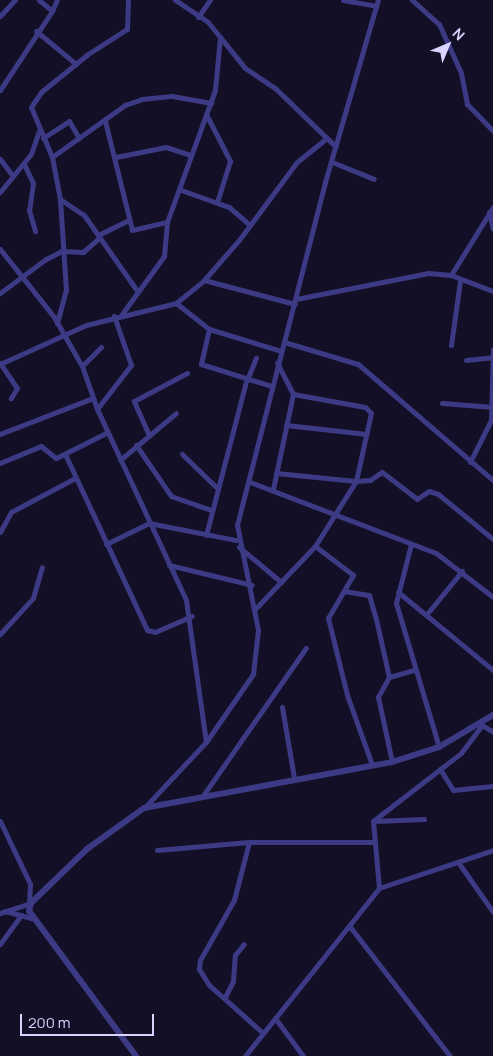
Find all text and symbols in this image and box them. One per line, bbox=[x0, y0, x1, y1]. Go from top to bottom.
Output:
north arrow bbox=[423, 20, 473, 70]
text: N bbox=[449, 24, 469, 44]
scale bar bbox=[22, 1004, 156, 1036]
text: 200 m bbox=[28, 1012, 71, 1033]

